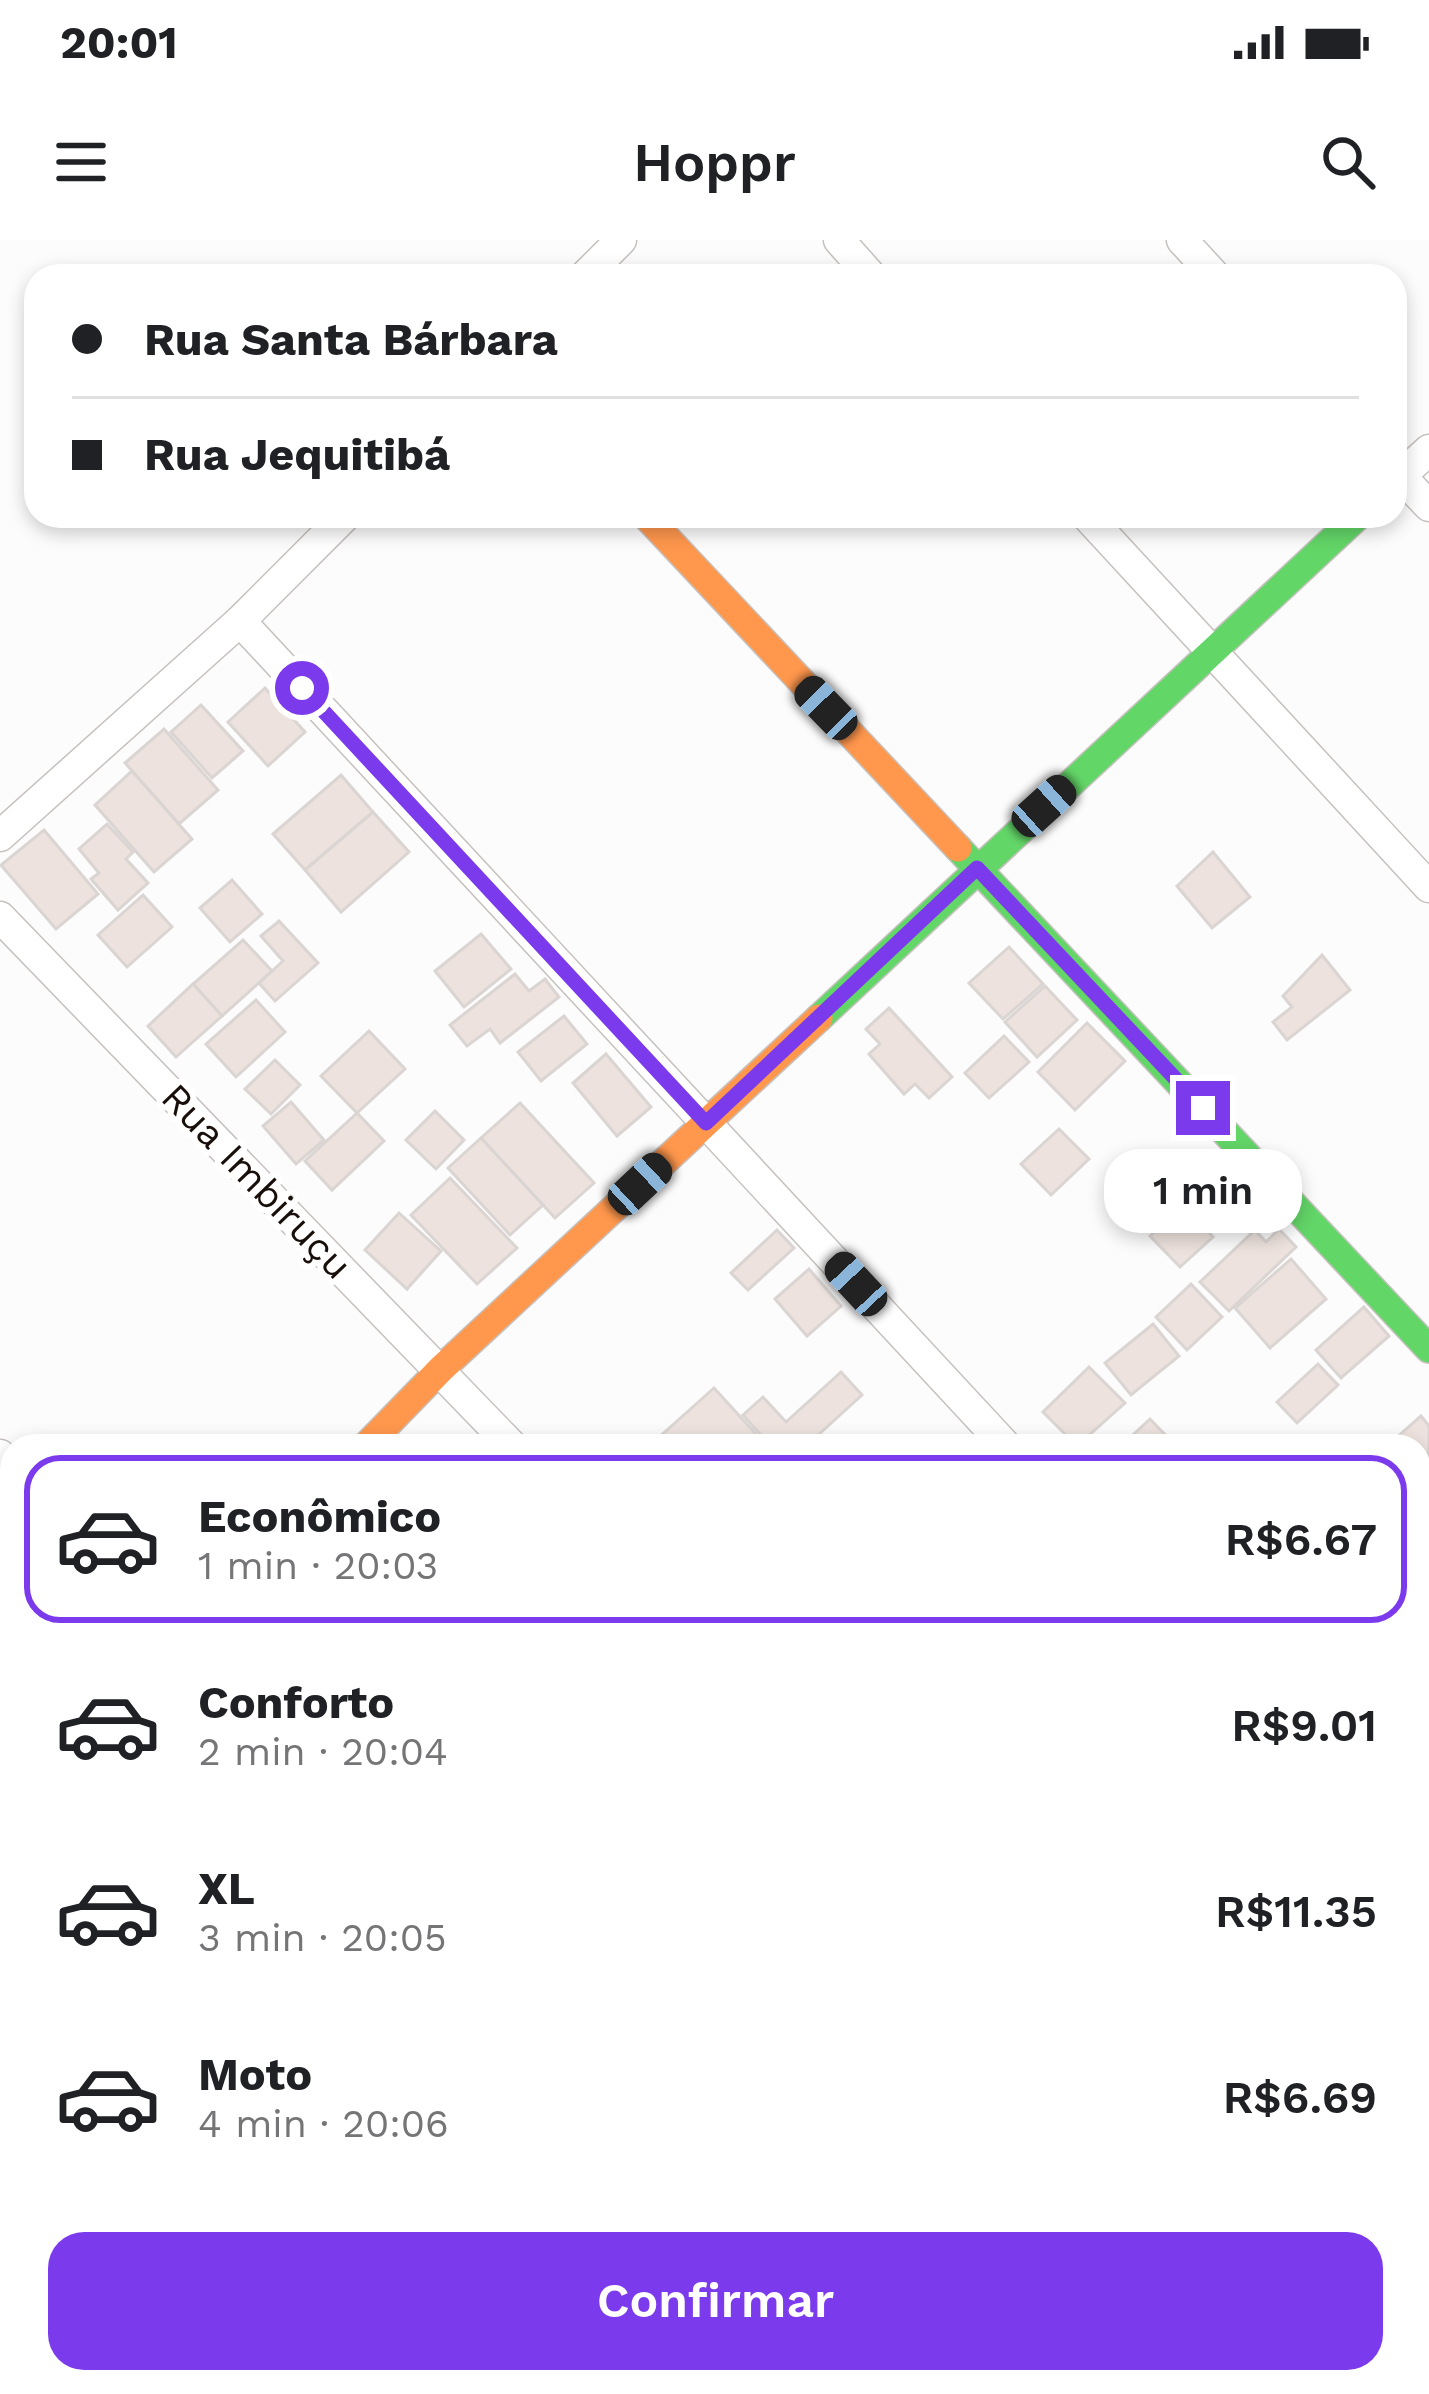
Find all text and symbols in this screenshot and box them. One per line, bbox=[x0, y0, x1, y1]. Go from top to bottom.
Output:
text: 20:01 bbox=[60, 16, 178, 69]
icon: menu bbox=[48, 129, 114, 195]
icon: search bbox=[1315, 129, 1381, 195]
text: Hoppr bbox=[633, 131, 796, 194]
text: Rua Santa Bárbara bbox=[144, 313, 558, 366]
text: Rua Jequitibá bbox=[144, 428, 450, 481]
route start bbox=[275, 661, 329, 715]
car bbox=[788, 670, 864, 746]
car bbox=[1005, 769, 1083, 843]
street label: Rua Imbiruçu bbox=[153, 1074, 361, 1288]
route end bbox=[1176, 1081, 1230, 1135]
car bbox=[601, 1146, 679, 1222]
callout: 1 min bbox=[1104, 1150, 1302, 1234]
text: 1 min bbox=[1153, 1168, 1253, 1213]
car bbox=[818, 1245, 894, 1323]
icon: car bbox=[54, 1485, 162, 1593]
text: Econômico bbox=[198, 1490, 441, 1543]
text: R$6.67 bbox=[1225, 1513, 1377, 1566]
text: 1 min · 20:03 bbox=[198, 1543, 438, 1588]
icon: car bbox=[54, 1671, 162, 1779]
text: Conforto bbox=[198, 1676, 394, 1729]
text: R$9.01 bbox=[1231, 1699, 1377, 1752]
text: 2 min · 20:04 bbox=[198, 1729, 448, 1774]
icon: car bbox=[54, 1857, 162, 1965]
text: XL bbox=[198, 1862, 255, 1915]
text: R$11.35 bbox=[1215, 1885, 1377, 1938]
text: 3 min · 20:05 bbox=[198, 1915, 447, 1960]
icon: car bbox=[54, 2043, 162, 2151]
text: Moto bbox=[198, 2048, 312, 2101]
text: R$6.69 bbox=[1223, 2071, 1377, 2124]
text: 4 min · 20:06 bbox=[198, 2101, 449, 2146]
button: Confirmar bbox=[48, 2232, 1383, 2370]

